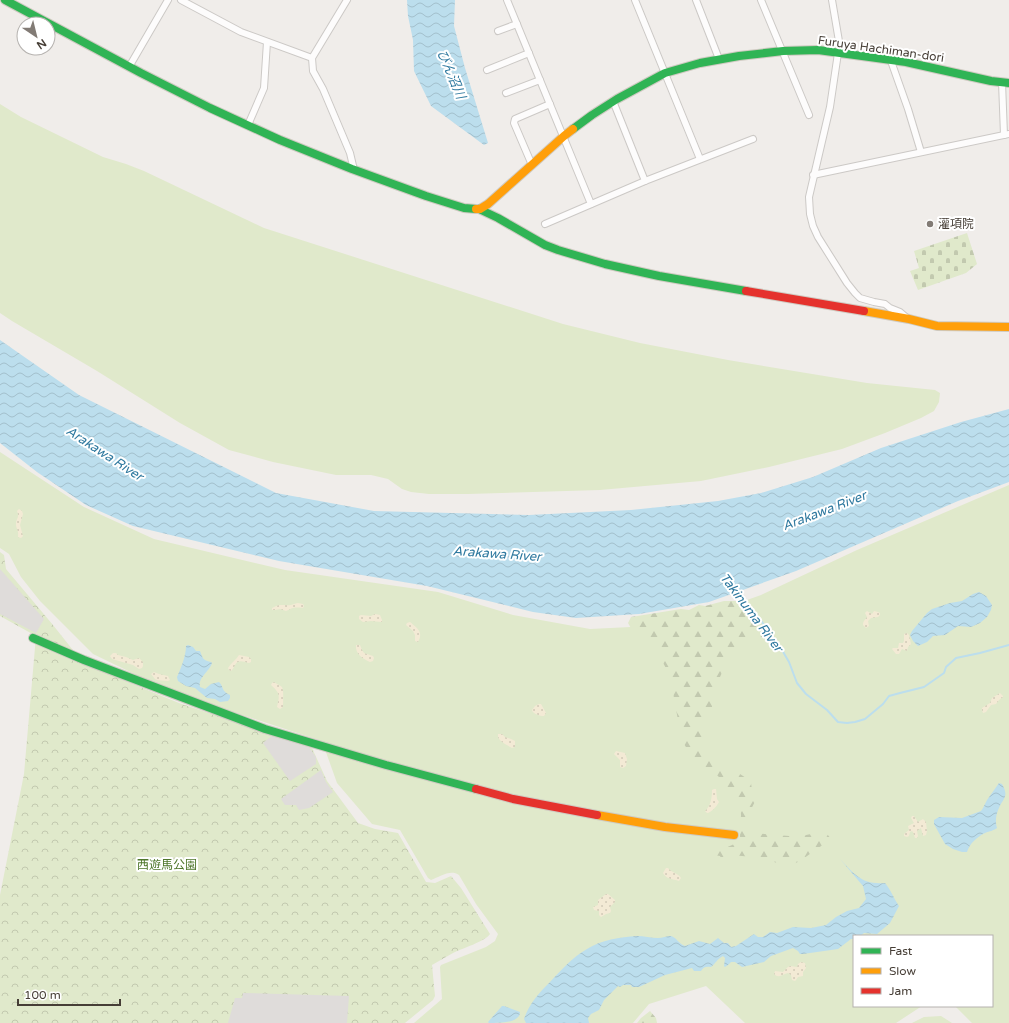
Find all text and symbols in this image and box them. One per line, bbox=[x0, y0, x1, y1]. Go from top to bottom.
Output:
north arrow bbox=[16, 16, 56, 56]
street label: Furuya Hachiman-dori bbox=[817, 33, 945, 65]
text: N bbox=[34, 36, 49, 52]
water label: びん沼川 bbox=[434, 47, 469, 103]
place label: 灌項院 bbox=[938, 217, 974, 231]
marker: 灌項院 bbox=[925, 219, 935, 229]
water label: Arakawa River bbox=[63, 423, 148, 486]
water label: Arakawa River bbox=[780, 487, 870, 534]
water label: Arakawa River bbox=[452, 543, 544, 565]
water label: Takinuma River bbox=[716, 570, 787, 657]
park label: 西遊馬公園 bbox=[137, 858, 197, 872]
legend bbox=[853, 935, 993, 1007]
text: Fast bbox=[889, 944, 913, 958]
text: Slow bbox=[889, 964, 916, 978]
scale bar bbox=[18, 981, 120, 1007]
text: Jam bbox=[889, 984, 912, 998]
text: 100 m bbox=[24, 988, 61, 1002]

